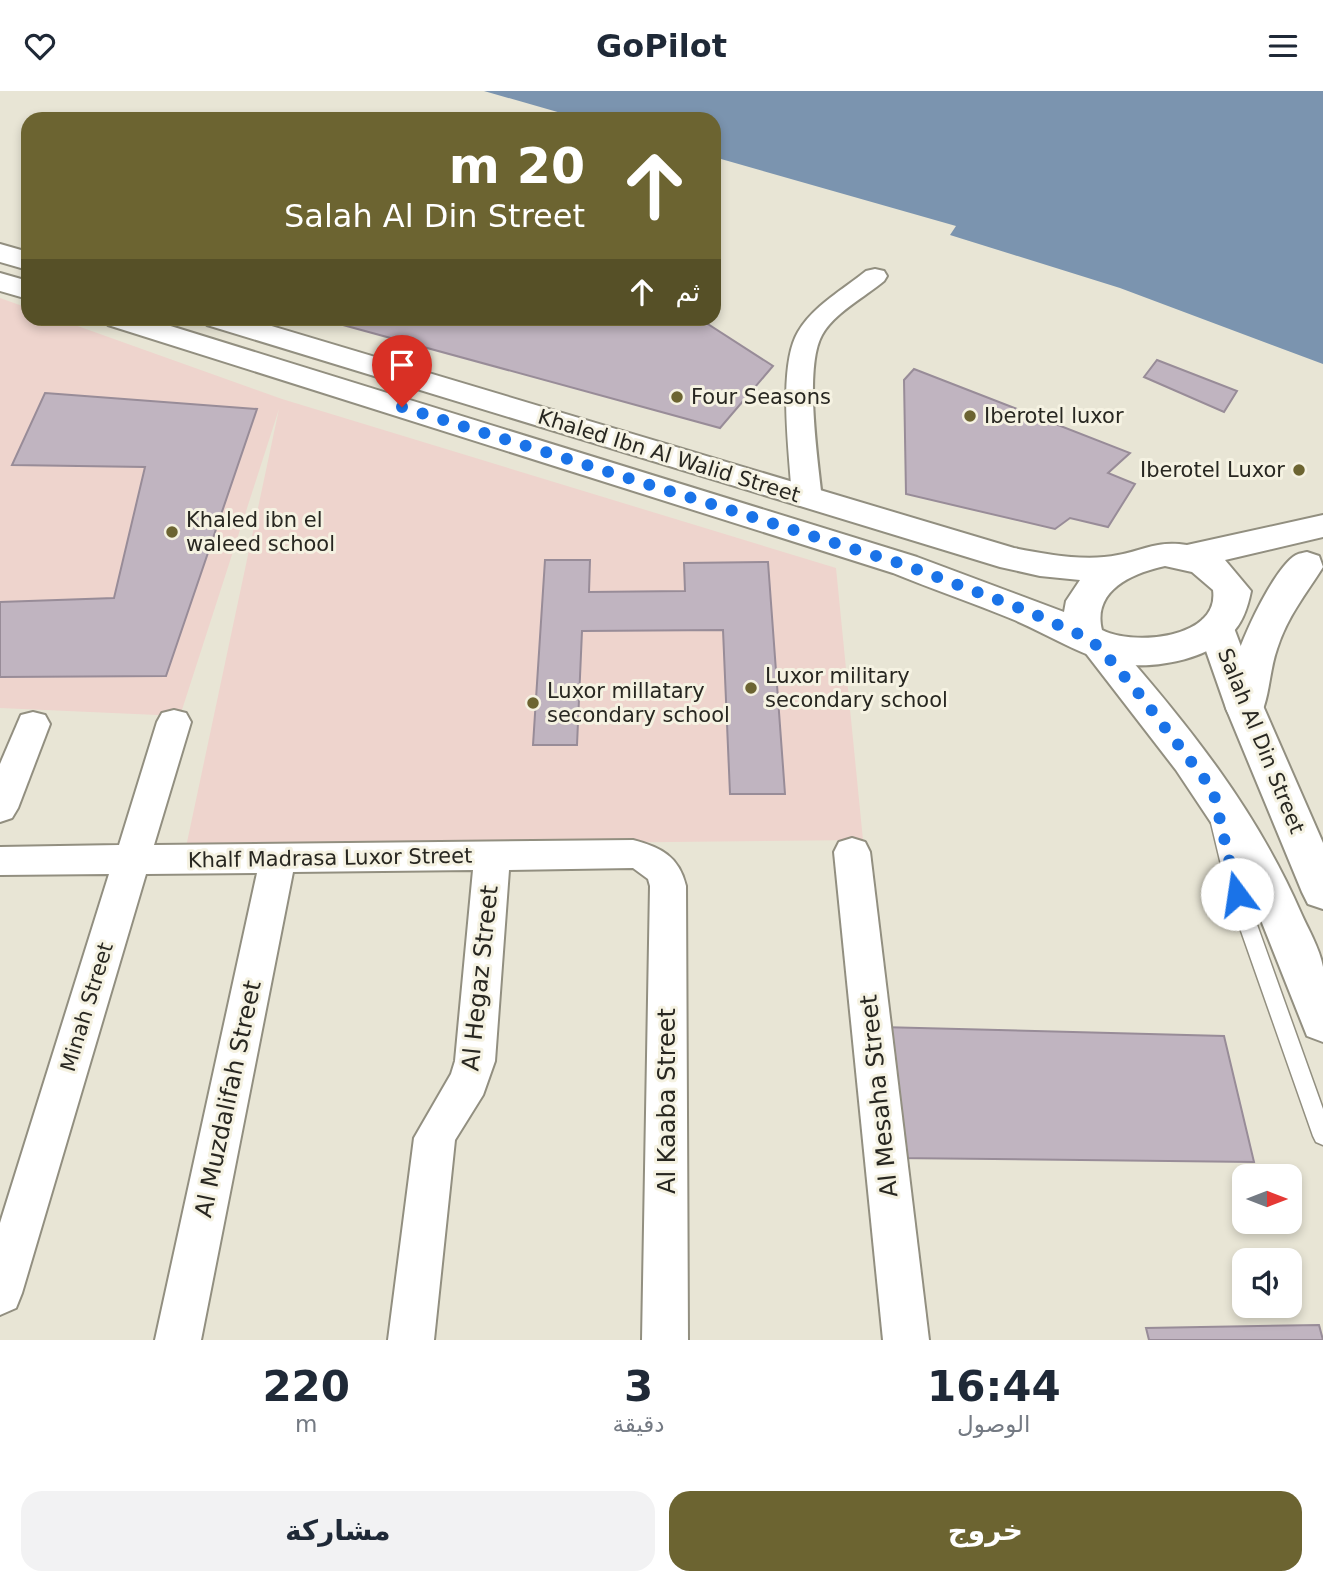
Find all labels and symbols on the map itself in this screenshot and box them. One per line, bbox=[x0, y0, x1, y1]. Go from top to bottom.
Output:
pin bbox=[372, 335, 432, 407]
place label: Four Seasons bbox=[691, 385, 831, 409]
marker: Four Seasons bbox=[669, 389, 685, 405]
place label: Iberotel luxor bbox=[984, 404, 1124, 428]
street label: Khaled Ibn Al Walid Street bbox=[535, 405, 803, 507]
marker: Iberotel luxor bbox=[962, 408, 978, 424]
place label: Iberotel Luxor bbox=[1140, 458, 1285, 482]
marker: Iberotel Luxor bbox=[1291, 462, 1307, 478]
place label: Khaled ibn el waleed school bbox=[186, 508, 335, 556]
marker: Khaled ibn el waleed school bbox=[164, 524, 180, 540]
street label: Salah Al Din Street bbox=[1213, 645, 1309, 837]
place label: Luxor military secondary school bbox=[765, 664, 948, 712]
place label: Luxor millatary secondary school bbox=[547, 679, 730, 727]
marker: Luxor military secondary school bbox=[743, 680, 759, 696]
marker: Luxor millatary secondary school bbox=[525, 695, 541, 711]
street label: Khalf Madrasa Luxor Street bbox=[188, 844, 472, 872]
position arrow bbox=[1200, 857, 1274, 931]
street label: Al Hegaz Street bbox=[456, 884, 504, 1072]
street label: Minah Street bbox=[56, 939, 118, 1075]
street label: Al Muzdalifah Street bbox=[189, 978, 267, 1220]
street label: Al Mesaha Street bbox=[854, 993, 904, 1199]
street label: Al Kaaba Street bbox=[653, 1008, 681, 1194]
north arrow bbox=[1232, 1164, 1302, 1234]

